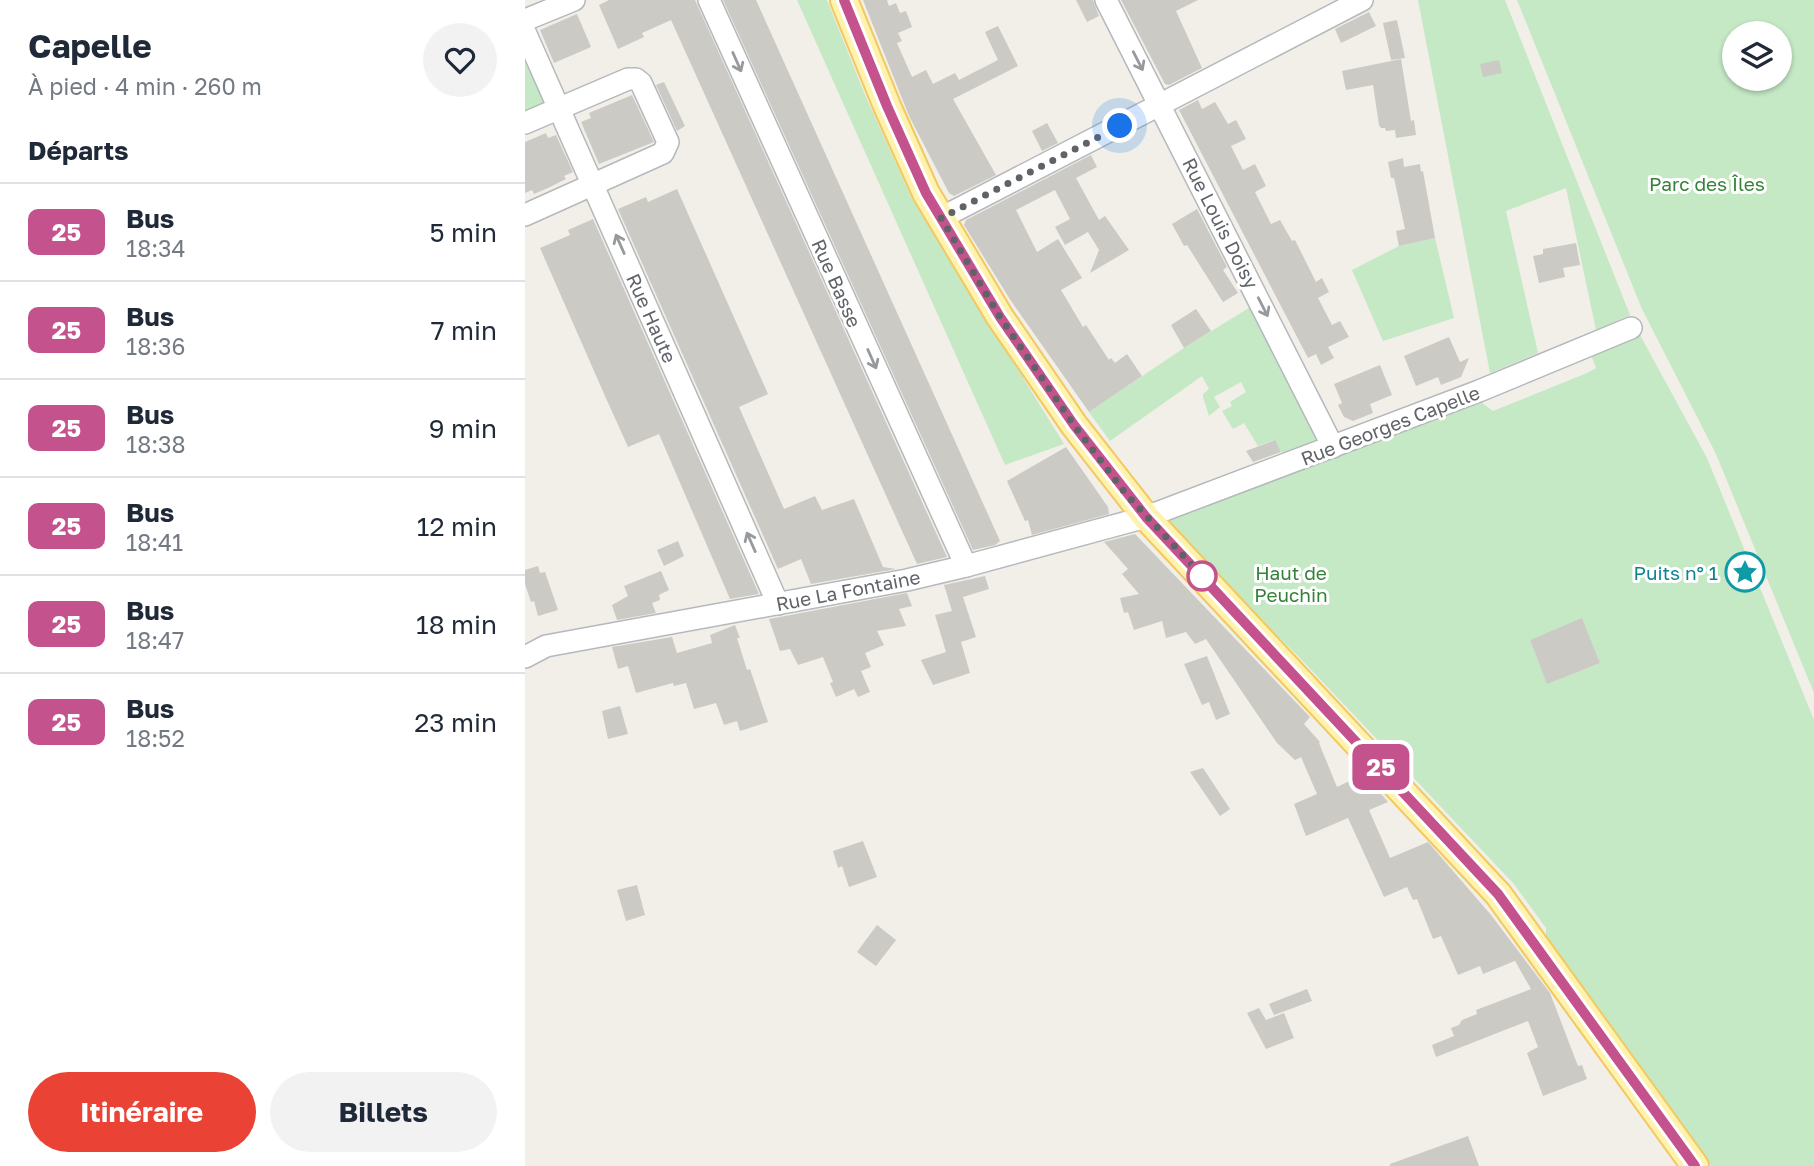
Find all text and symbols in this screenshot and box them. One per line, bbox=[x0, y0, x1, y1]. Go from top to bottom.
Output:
map controls bbox=[1722, 21, 1792, 91]
button: layers bbox=[1722, 21, 1792, 91]
button: heart bbox=[423, 23, 497, 97]
text: Capelle bbox=[28, 26, 152, 65]
one-way arrow bbox=[1131, 50, 1145, 70]
one-way arrow bbox=[731, 51, 744, 72]
text: À pied · 4 min · 260 m bbox=[28, 72, 262, 100]
your location bbox=[1102, 108, 1137, 143]
text: Départs bbox=[28, 135, 129, 166]
street label: Rue Louis Doisy bbox=[1178, 154, 1264, 293]
park label: Parc des Îles bbox=[1649, 172, 1765, 195]
text: Bus bbox=[126, 203, 174, 234]
text: 25 bbox=[52, 217, 81, 246]
text: 5 min bbox=[429, 217, 497, 248]
text: 18:34 bbox=[126, 234, 186, 262]
one-way arrow bbox=[612, 234, 625, 255]
street label: Rue Basse bbox=[807, 235, 867, 331]
street label: Rue Haute bbox=[622, 270, 682, 366]
one-way arrow bbox=[1257, 296, 1271, 317]
text: Bus bbox=[126, 301, 174, 332]
text: 25 bbox=[52, 315, 81, 344]
text: 7 min bbox=[431, 315, 497, 346]
text: 18:36 bbox=[126, 332, 185, 360]
one-way arrow bbox=[866, 347, 879, 369]
street label: Rue Georges Capelle bbox=[1297, 380, 1483, 470]
text: Bus bbox=[126, 399, 174, 430]
text: 25 bbox=[52, 413, 81, 442]
text: 9 min bbox=[429, 413, 497, 444]
text: 18:38 bbox=[126, 430, 186, 458]
text: Bus bbox=[126, 497, 174, 528]
text: 25 bbox=[52, 511, 81, 540]
text: 12 min bbox=[417, 511, 497, 542]
text: 18:41 bbox=[126, 528, 183, 556]
one-way arrow bbox=[744, 531, 757, 553]
place icon: Puits n° 1 bbox=[1724, 551, 1766, 593]
unlabelled marker bbox=[1187, 561, 1217, 591]
park label: Haut de Peuchin bbox=[1254, 561, 1328, 606]
place label: Puits n° 1 bbox=[1633, 561, 1718, 584]
street label: Rue La Fontaine bbox=[774, 565, 922, 615]
text: Bus bbox=[126, 595, 174, 626]
text: 25 bbox=[52, 609, 81, 638]
text: 18 min bbox=[416, 609, 497, 640]
text: 18:47 bbox=[126, 626, 184, 654]
text: Bus bbox=[126, 693, 174, 724]
text: 25 bbox=[52, 707, 81, 736]
text: 23 min bbox=[414, 707, 497, 738]
text: 18:52 bbox=[126, 724, 185, 752]
line badge: 25 bbox=[1349, 744, 1413, 790]
text: 25 bbox=[1366, 752, 1396, 781]
button: Itinéraire bbox=[28, 1072, 256, 1152]
button: Billets bbox=[270, 1072, 497, 1152]

